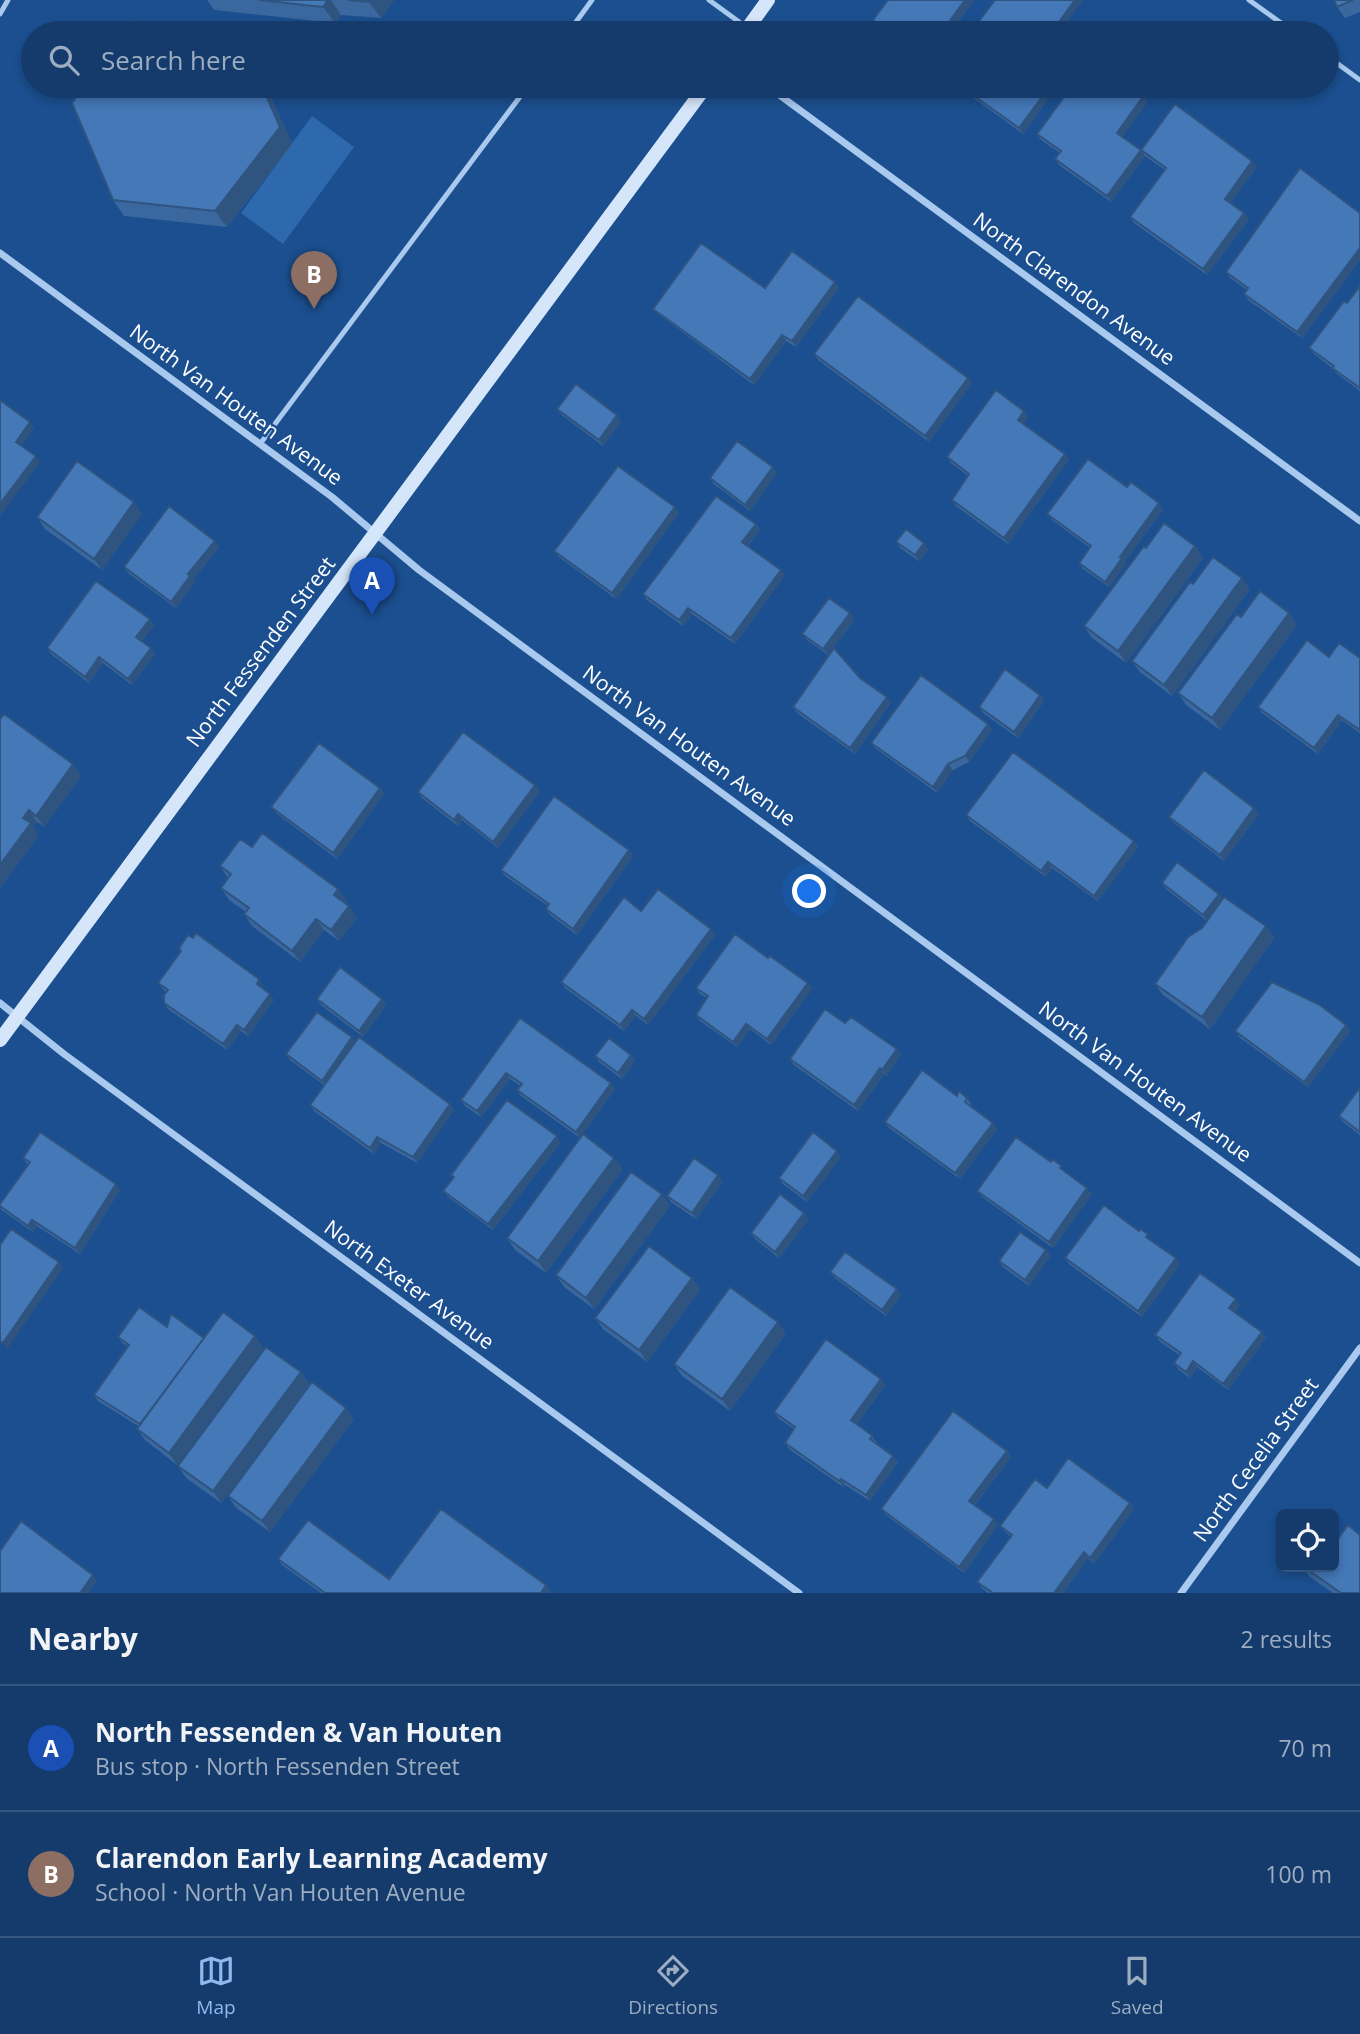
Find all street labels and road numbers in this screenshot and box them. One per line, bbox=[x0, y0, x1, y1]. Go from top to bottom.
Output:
street label: North Clarendon Avenue bbox=[968, 205, 1181, 371]
street label: North Van Houten Avenue bbox=[124, 317, 349, 491]
street label: North Fessenden Street bbox=[179, 550, 341, 752]
street label: North Van Houten Avenue bbox=[577, 658, 802, 832]
street label: North Van Houten Avenue bbox=[1033, 994, 1258, 1168]
street label: North Exeter Avenue bbox=[319, 1213, 500, 1355]
street label: North Cecelia Street bbox=[1186, 1372, 1324, 1547]

